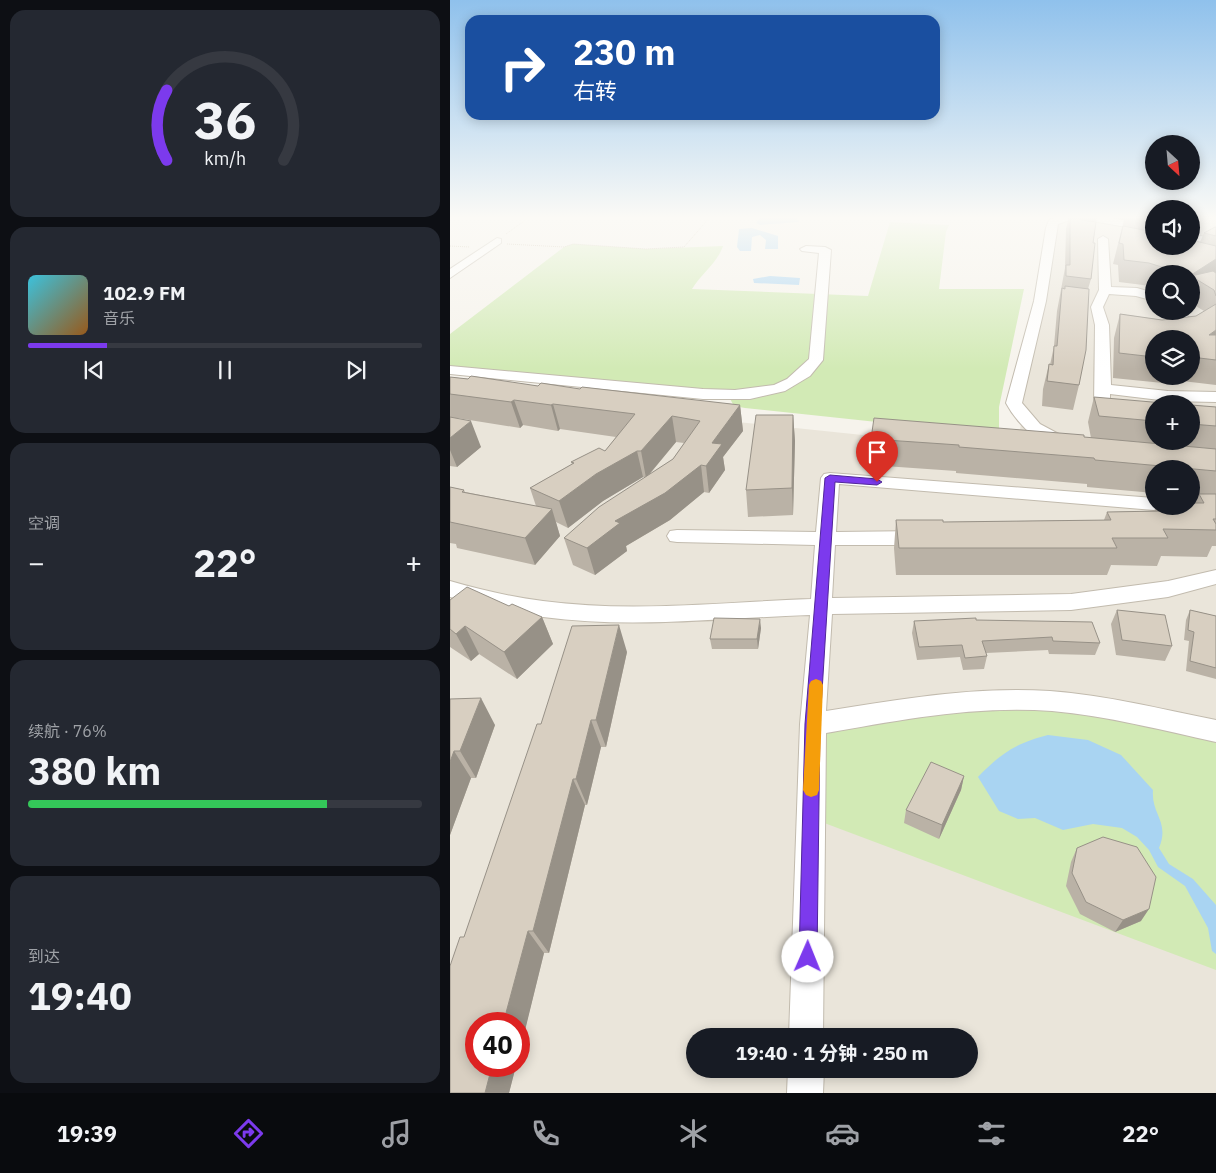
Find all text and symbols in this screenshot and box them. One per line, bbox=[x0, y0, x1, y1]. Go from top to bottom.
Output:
text: 230 m bbox=[573, 29, 676, 75]
icon: right bbox=[490, 35, 555, 100]
text: 右转 bbox=[573, 76, 617, 105]
text: 36 bbox=[194, 86, 256, 153]
north arrow bbox=[1145, 135, 1200, 190]
map controls bbox=[1145, 135, 1200, 515]
text: km/h bbox=[204, 147, 246, 170]
button: sound bbox=[1145, 200, 1200, 255]
button: search bbox=[1145, 265, 1200, 320]
text: 102.9 FM bbox=[103, 281, 186, 305]
text: 音乐 bbox=[103, 308, 135, 328]
button: layers bbox=[1145, 330, 1200, 385]
icon: previous bbox=[80, 356, 108, 384]
icon: pause bbox=[211, 356, 239, 384]
icon: next bbox=[342, 356, 370, 384]
button: + bbox=[1145, 395, 1200, 450]
pin bbox=[856, 431, 898, 482]
icon: arrive bbox=[863, 438, 891, 466]
button: − bbox=[1145, 460, 1200, 515]
text: 空调 bbox=[28, 513, 60, 533]
text: 22° bbox=[193, 538, 257, 587]
text: − bbox=[28, 544, 45, 581]
text: + bbox=[405, 544, 422, 581]
text: 续航 · 76% bbox=[28, 721, 107, 741]
text: 380 km bbox=[28, 746, 161, 795]
position arrow bbox=[781, 930, 833, 982]
text: 到达 bbox=[28, 946, 60, 966]
text: 19:40 bbox=[28, 971, 132, 1020]
speed limit sign: 40 bbox=[465, 1012, 530, 1077]
text: 19:40 · 1 分钟 · 250 m bbox=[736, 1041, 928, 1065]
icon: directions bbox=[231, 1116, 266, 1151]
icon: music bbox=[379, 1116, 414, 1151]
icon: phone bbox=[528, 1116, 563, 1151]
icon: climate bbox=[676, 1116, 711, 1151]
icon: car bbox=[825, 1116, 860, 1151]
icon: filters bbox=[974, 1116, 1009, 1151]
text: 19:39 bbox=[57, 1119, 117, 1148]
text: 22° bbox=[1122, 1119, 1159, 1148]

